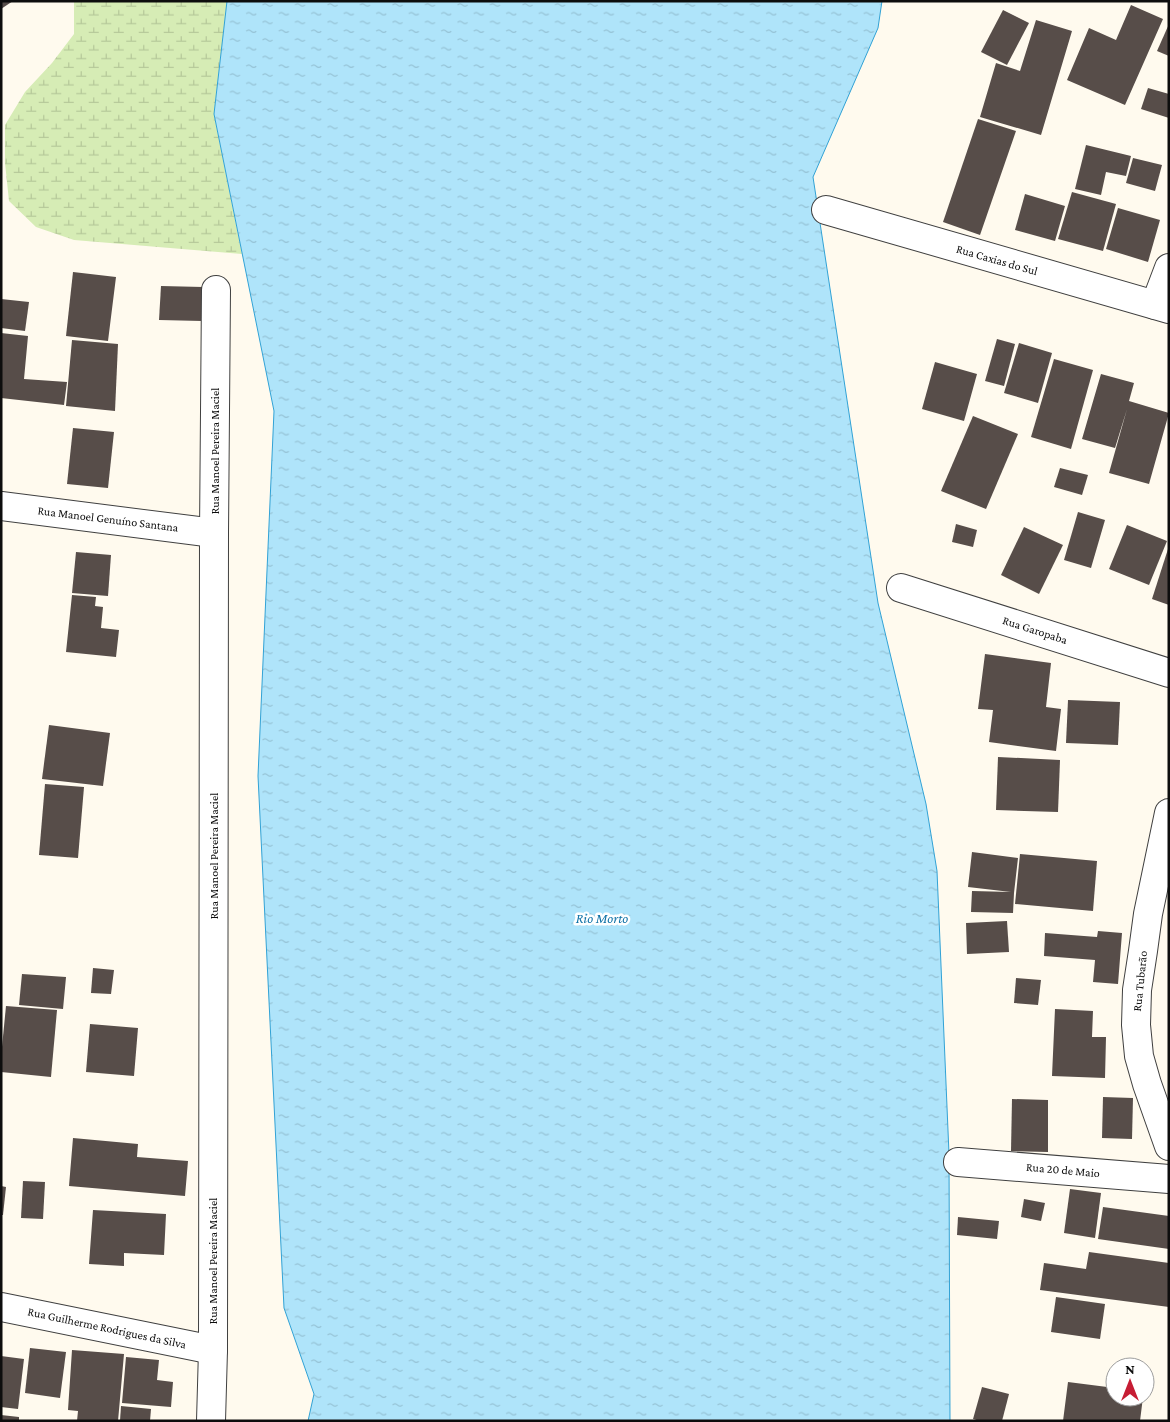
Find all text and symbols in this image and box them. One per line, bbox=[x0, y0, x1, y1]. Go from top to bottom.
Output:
street label: Rua Caxias do Sul bbox=[955, 242, 1039, 278]
street label: Rua Manoel Pereira Maciel bbox=[208, 388, 222, 514]
street label: Rua Manoel Genuíno Santana bbox=[37, 503, 180, 535]
street label: Rua Garopaba bbox=[1001, 613, 1070, 647]
street label: Rua Manoel Pereira Maciel bbox=[207, 793, 221, 919]
water label: Rio Morto bbox=[576, 910, 628, 926]
street label: Rua Tubarão bbox=[1130, 950, 1150, 1012]
street label: Rua 20 de Maio bbox=[1026, 1160, 1100, 1180]
street label: Rua Manoel Pereira Maciel bbox=[206, 1198, 220, 1324]
street label: Rua Guilherme Rodrigues da Silva bbox=[26, 1304, 188, 1352]
north arrow bbox=[1105, 1357, 1155, 1407]
text: N bbox=[1125, 1361, 1135, 1377]

